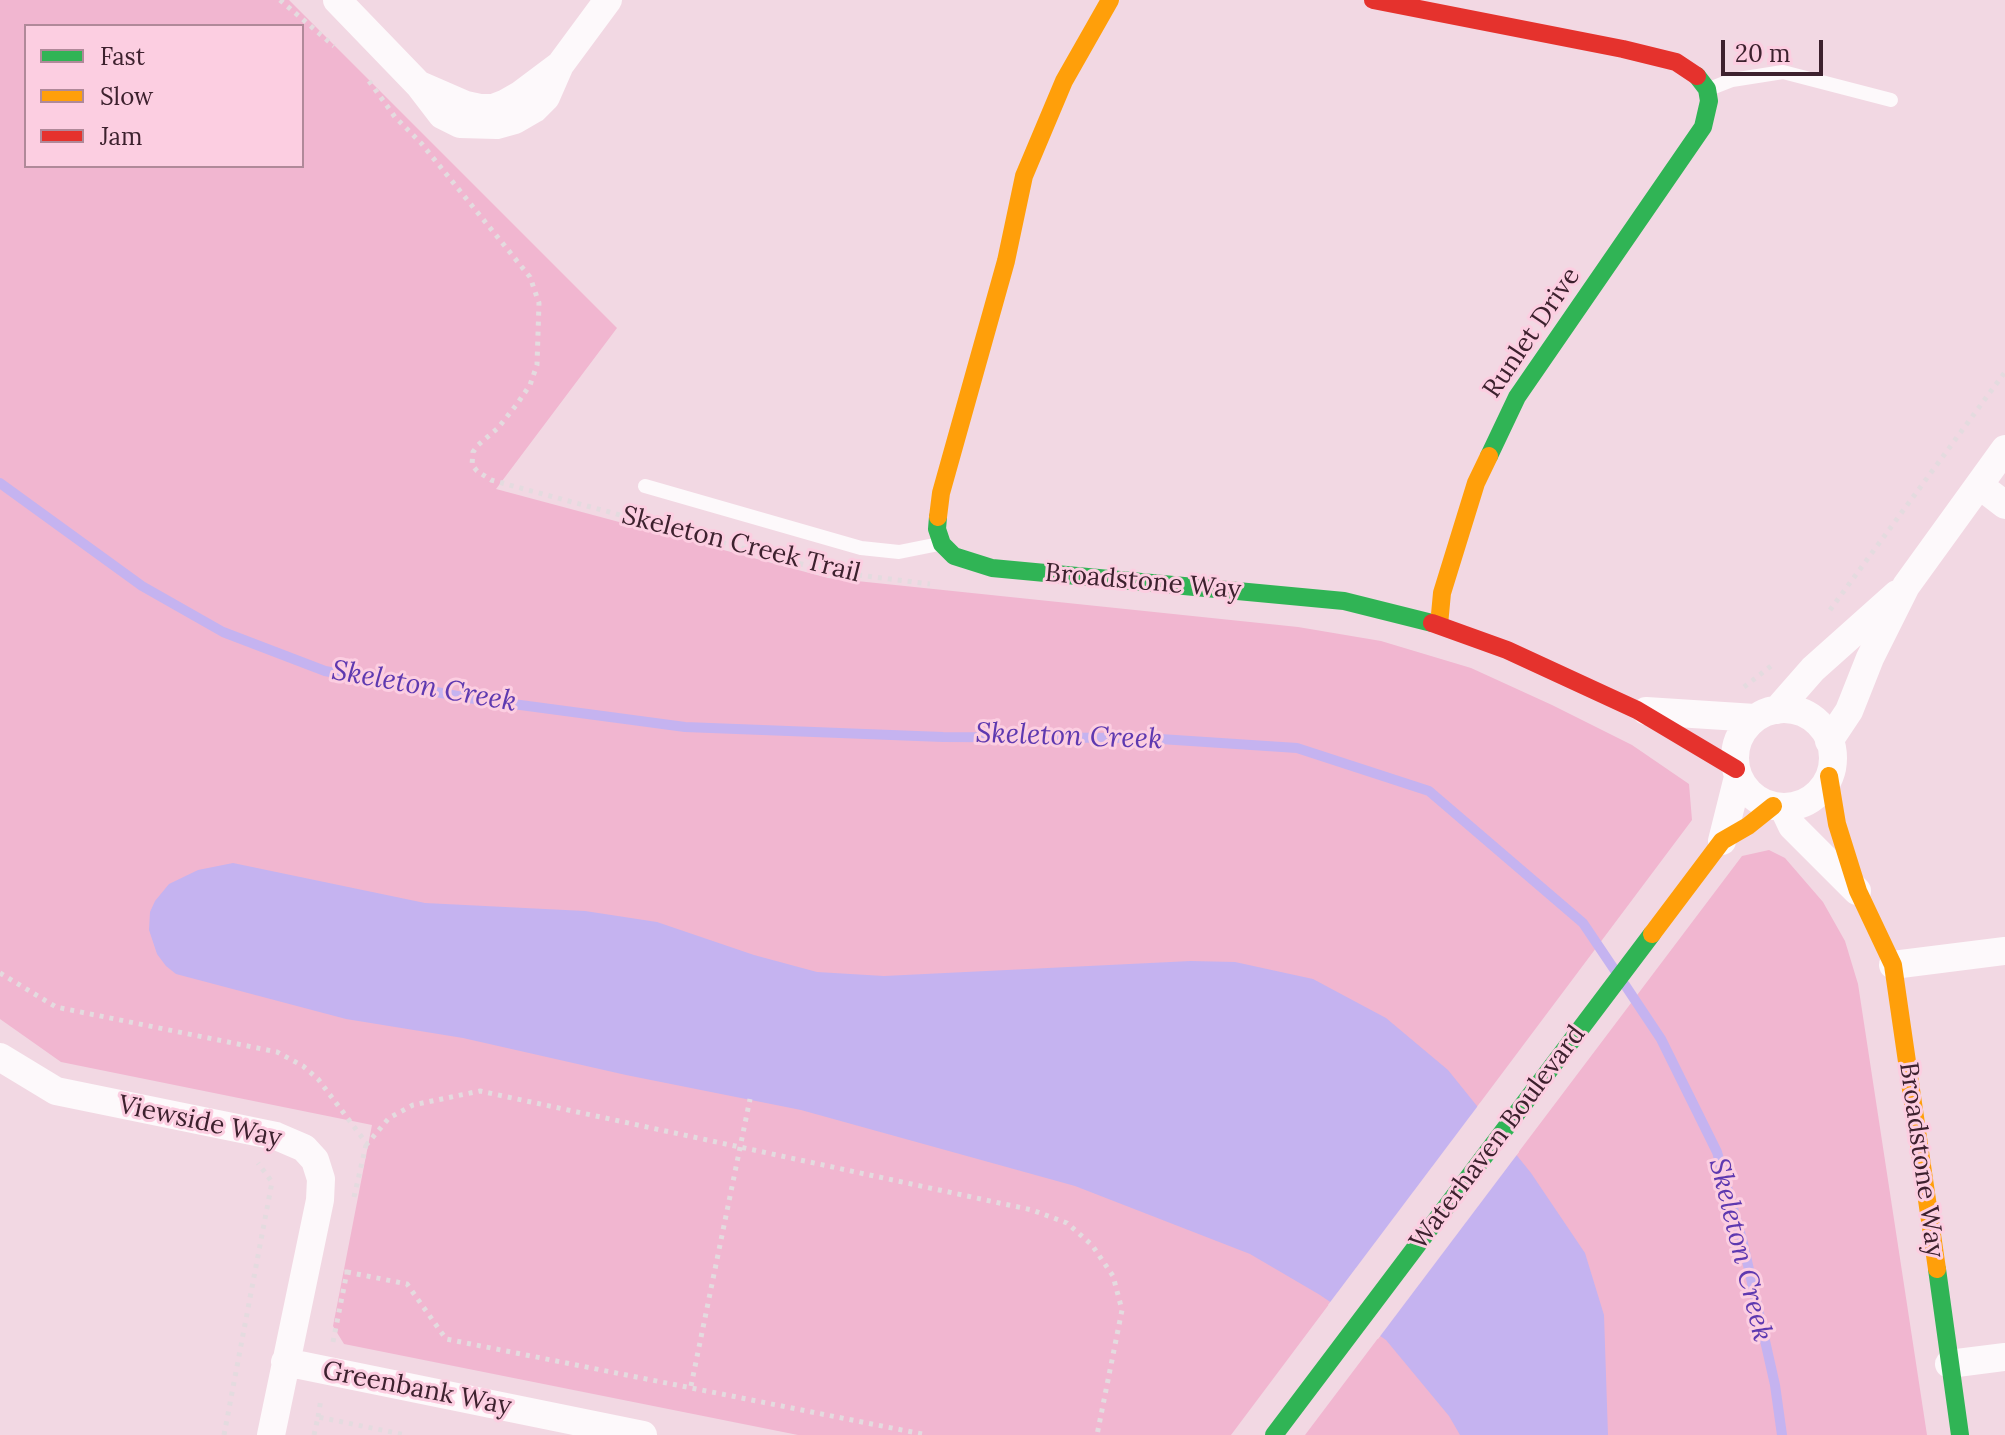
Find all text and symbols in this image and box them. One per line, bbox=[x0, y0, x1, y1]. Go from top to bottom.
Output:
legend bbox=[24, 24, 304, 168]
scale bar bbox=[1725, 24, 1827, 74]
text: 20 m bbox=[1735, 38, 1791, 69]
text: Fast bbox=[100, 41, 145, 72]
text: Slow bbox=[100, 81, 153, 112]
text: Jam bbox=[100, 121, 142, 152]
street label: Runlet Drive bbox=[1477, 262, 1587, 404]
street label: Skeleton Creek Trail bbox=[619, 500, 863, 590]
street label: Broadstone Way bbox=[1044, 558, 1242, 606]
water label: Skeleton Creek bbox=[329, 654, 519, 720]
water label: Skeleton Creek bbox=[975, 717, 1163, 757]
street label: Waterhaven Boulevard bbox=[1404, 1020, 1592, 1256]
street label: Broadstone Way bbox=[1892, 1060, 1950, 1260]
street label: Viewside Way bbox=[115, 1089, 285, 1155]
water label: Skeleton Creek bbox=[1701, 1155, 1779, 1345]
street label: Greenbank Way bbox=[320, 1355, 514, 1423]

